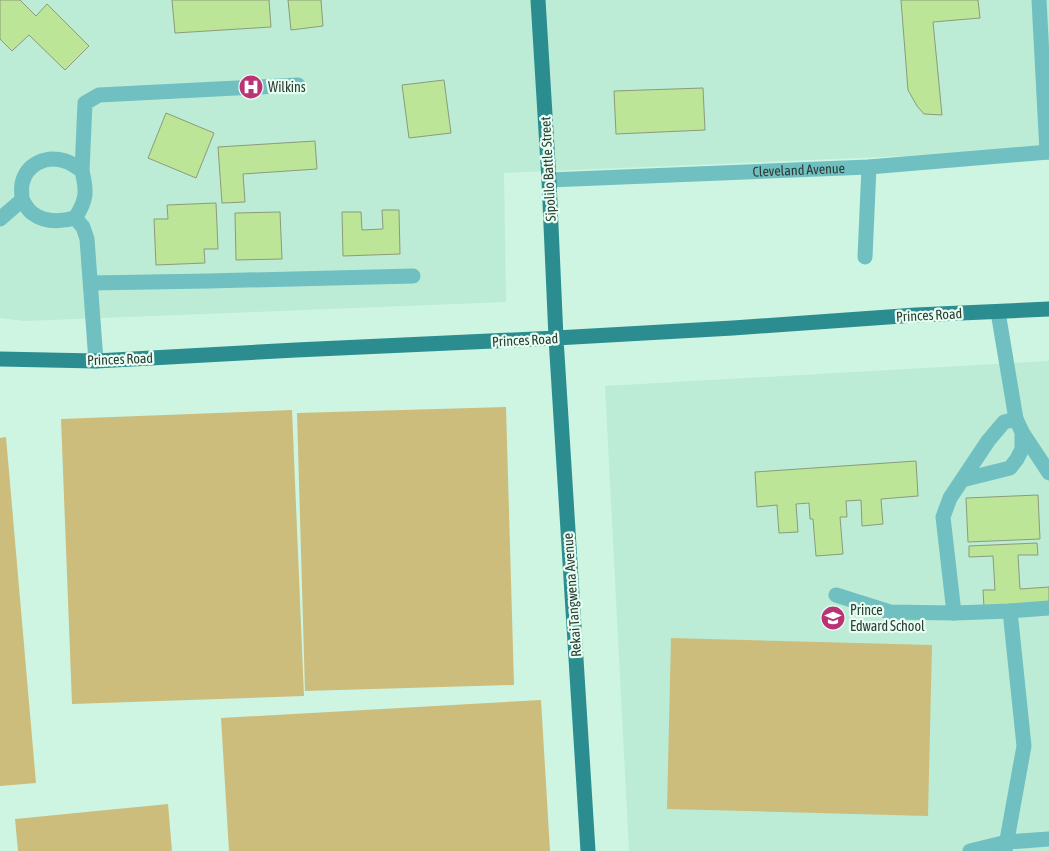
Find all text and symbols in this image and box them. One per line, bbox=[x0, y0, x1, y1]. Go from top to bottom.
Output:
hospital icon: Wilkins bbox=[238, 74, 264, 100]
place label: Wilkins bbox=[268, 79, 306, 95]
street label: Sipolilo Battle Street bbox=[537, 116, 559, 222]
street label: Cleveland Avenue bbox=[752, 160, 845, 180]
street label: Princes Road bbox=[896, 305, 962, 325]
street label: Princes Road bbox=[492, 330, 558, 350]
street label: Princes Road bbox=[87, 350, 153, 368]
street label: Rekai Tangwena Avenue bbox=[560, 532, 584, 658]
place label: Prince Edward School bbox=[850, 602, 925, 634]
school or university icon: Prince Edward School bbox=[820, 605, 846, 631]

